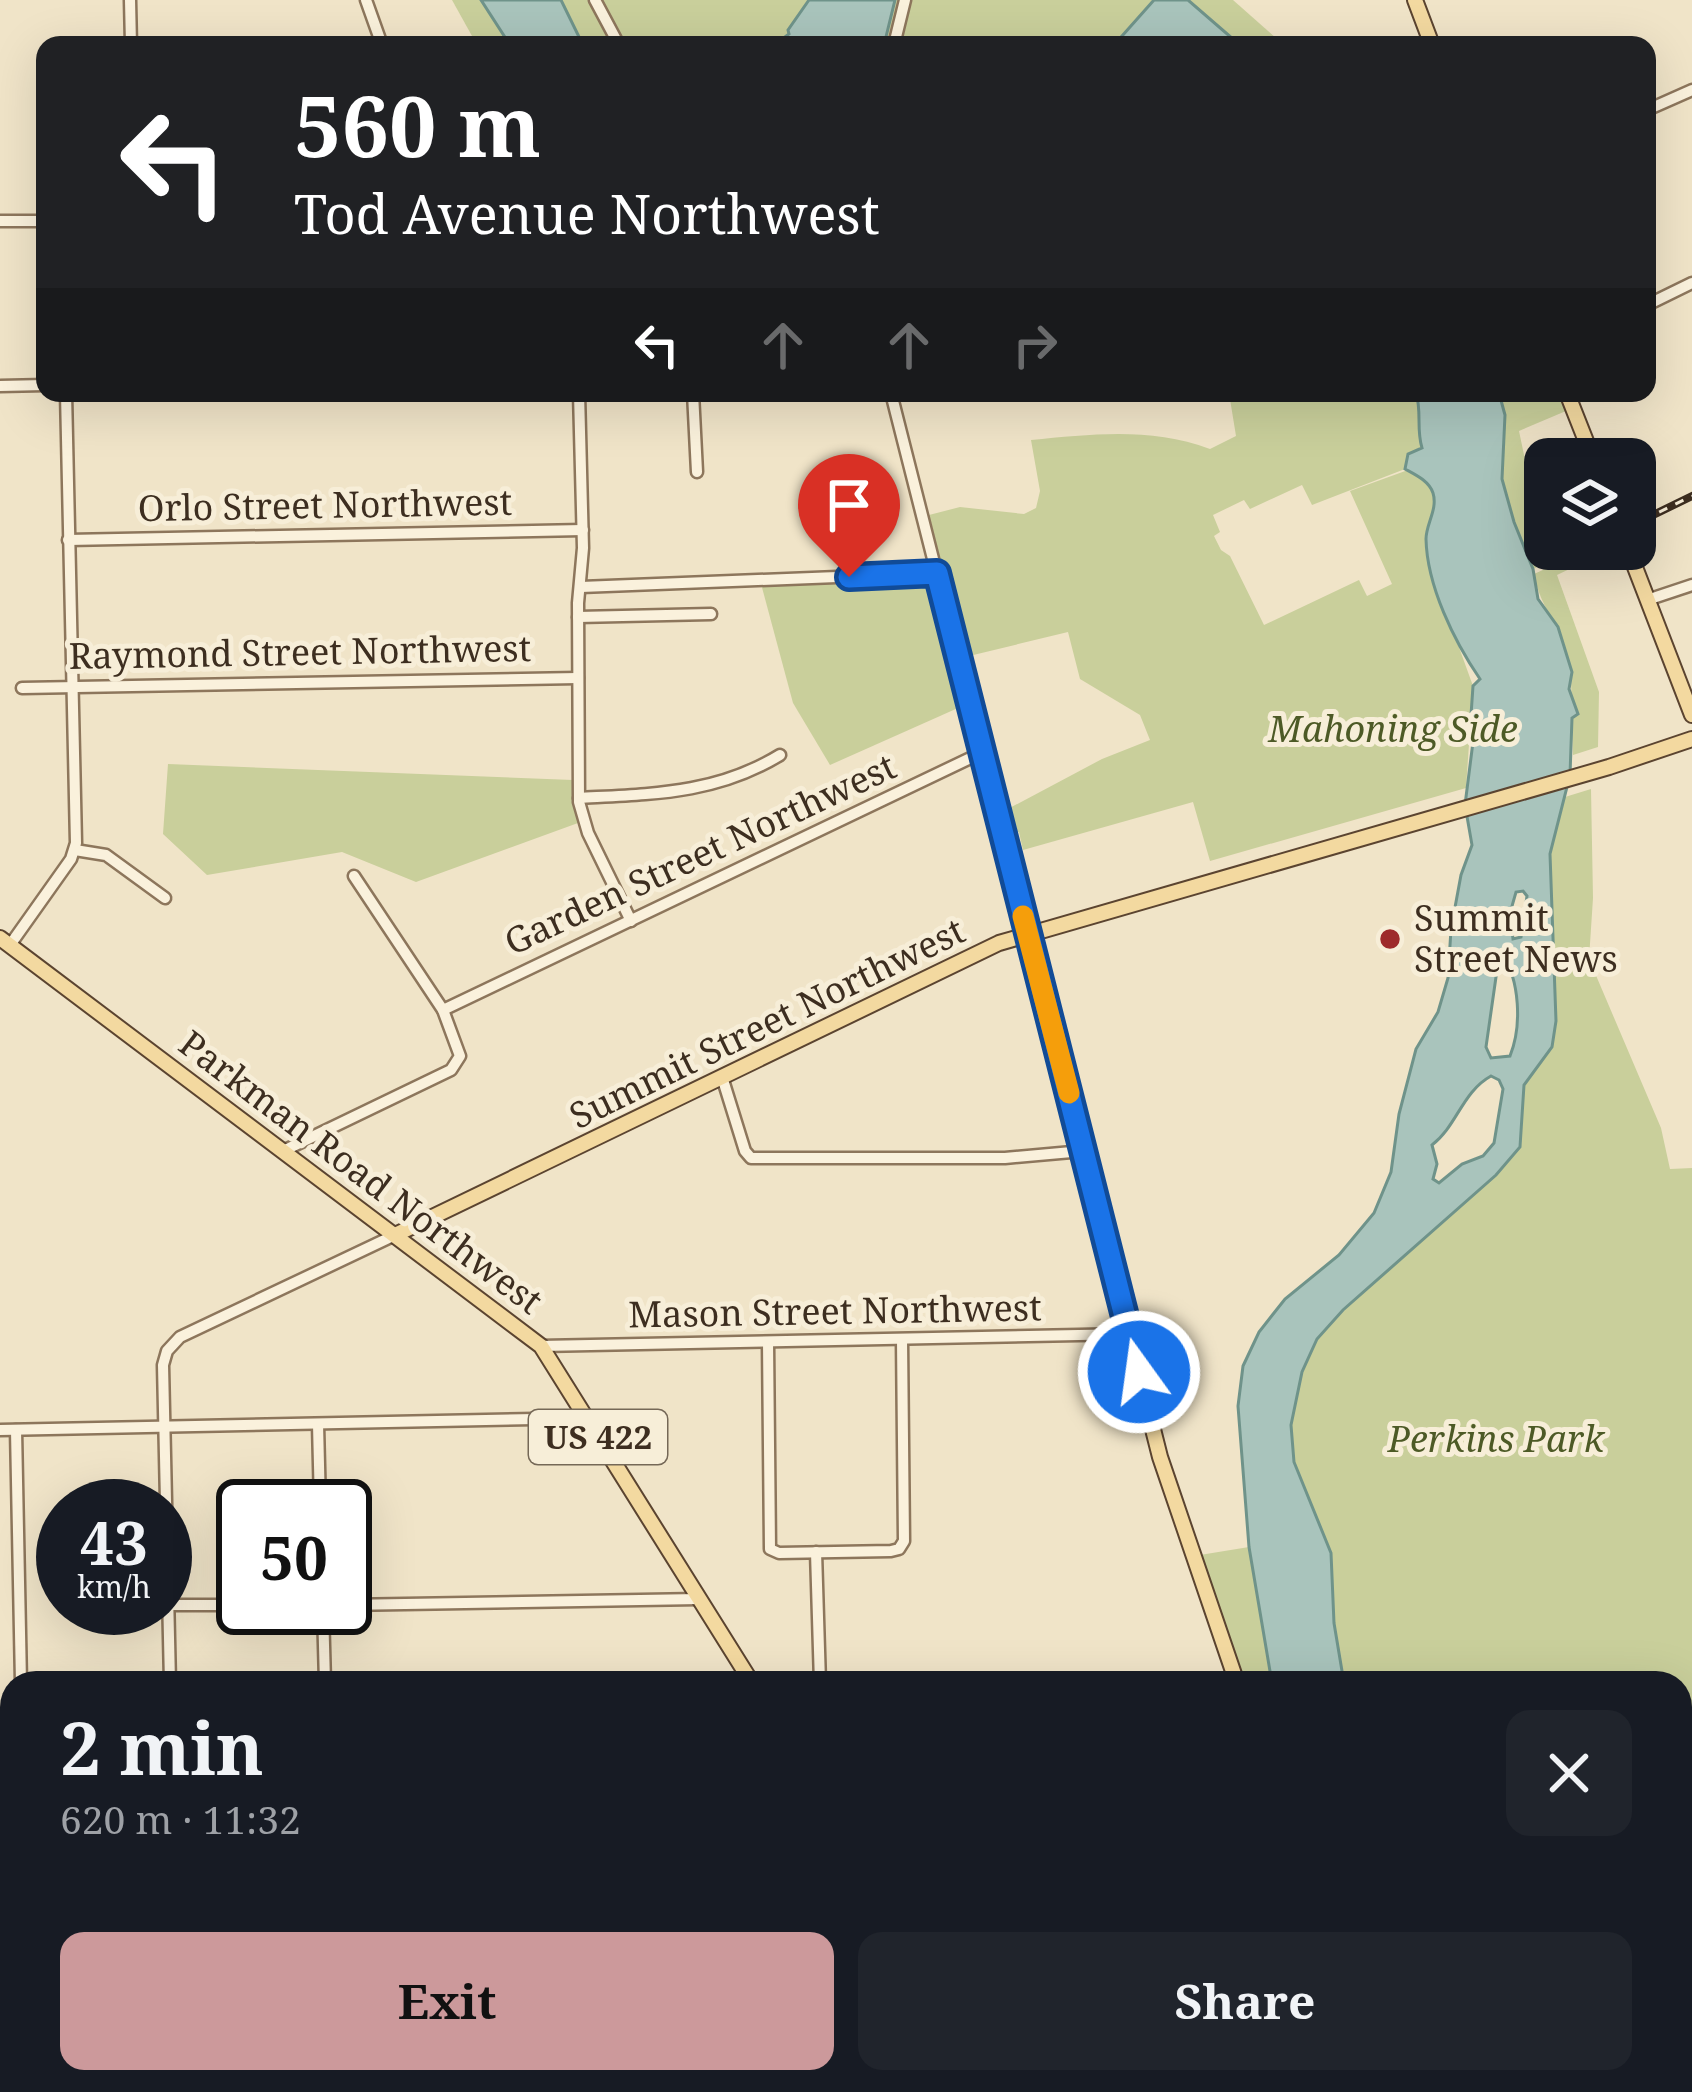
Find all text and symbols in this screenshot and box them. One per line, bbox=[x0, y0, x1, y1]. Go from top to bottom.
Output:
text: 560 m bbox=[294, 67, 541, 182]
icon: left bbox=[96, 84, 252, 240]
text: Tod Avenue Northwest bbox=[294, 176, 880, 250]
icon: left bbox=[624, 312, 690, 378]
icon: ahead bbox=[750, 312, 816, 378]
icon: ahead bbox=[876, 312, 942, 378]
icon: right bbox=[1002, 312, 1068, 378]
map controls bbox=[1524, 438, 1656, 570]
button: layers bbox=[1524, 438, 1656, 570]
pin bbox=[798, 454, 900, 577]
icon: arrive bbox=[816, 472, 882, 538]
street label: Orlo Street Northwest bbox=[137, 477, 513, 532]
street label: Raymond Street Northwest bbox=[68, 623, 532, 680]
park label: Mahoning Side bbox=[1267, 704, 1518, 753]
street label: Garden Street Northwest bbox=[496, 741, 903, 966]
place label: Summit Street News bbox=[1414, 893, 1618, 983]
street label: Summit Street Northwest bbox=[561, 905, 972, 1140]
marker: Summit Street News bbox=[1377, 926, 1403, 952]
street label: Parkman Road Northwest bbox=[170, 1019, 553, 1324]
street label: Mason Street Northwest bbox=[628, 1282, 1042, 1339]
position arrow bbox=[1076, 1309, 1202, 1435]
road number: US 422 bbox=[529, 1410, 667, 1464]
park label: Perkins Park bbox=[1387, 1414, 1606, 1463]
speed limit sign: 50 bbox=[216, 1479, 372, 1635]
text: 43 bbox=[80, 1501, 148, 1583]
text: km/h bbox=[77, 1566, 151, 1607]
text: 2 min bbox=[60, 1698, 264, 1796]
button: close bbox=[1506, 1710, 1632, 1836]
text: 620 m · 11:32 bbox=[60, 1792, 301, 1845]
button: Exit bbox=[60, 1932, 834, 2070]
button: Share bbox=[858, 1932, 1632, 2070]

